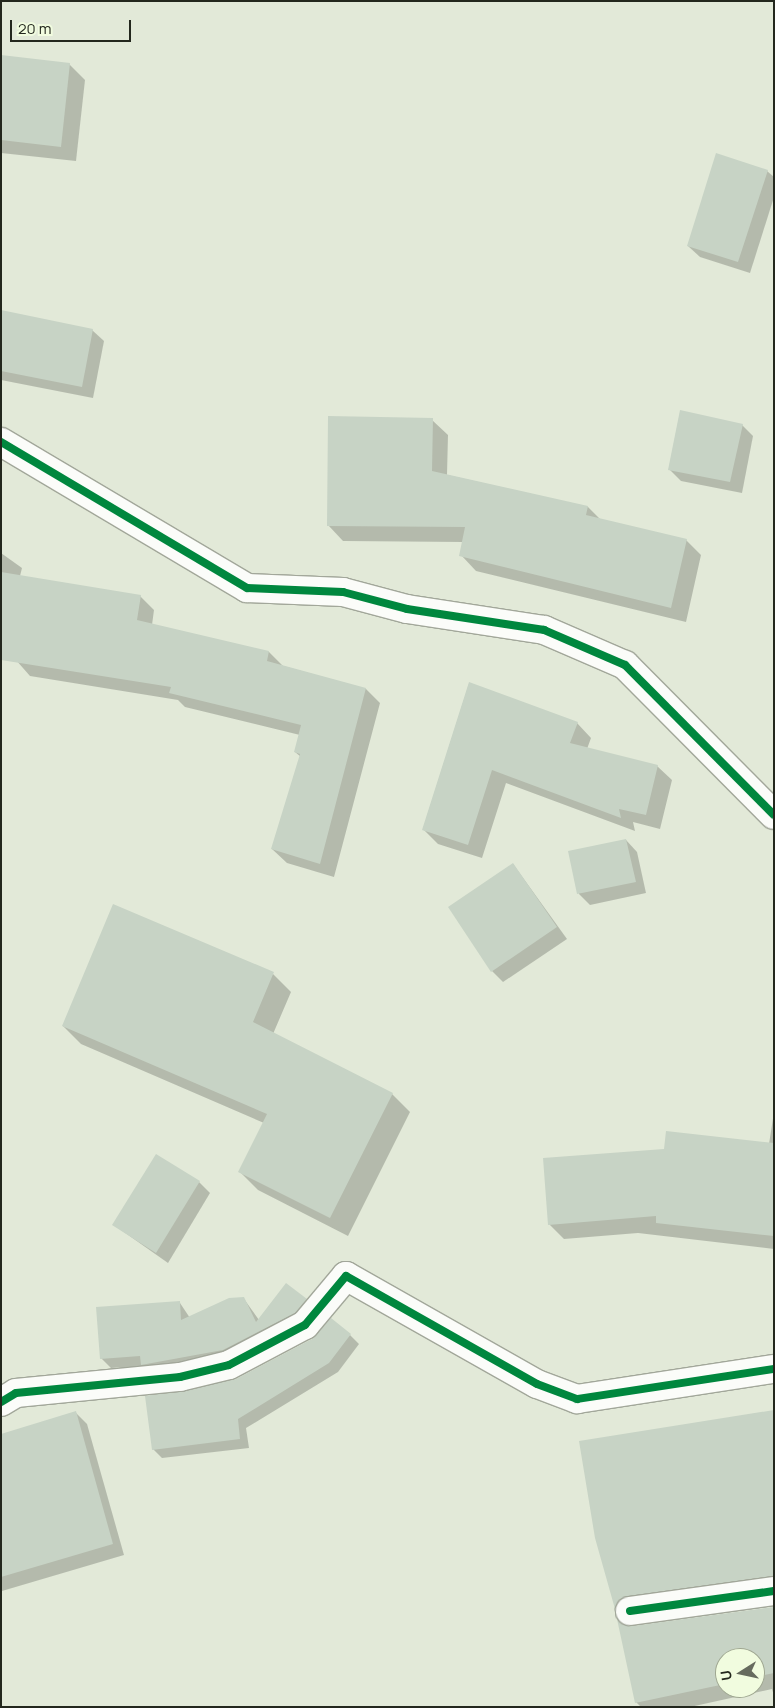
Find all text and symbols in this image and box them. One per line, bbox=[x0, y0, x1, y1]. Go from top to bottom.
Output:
scale bar bbox=[12, 10, 134, 42]
text: 20 m bbox=[18, 18, 51, 39]
north arrow bbox=[715, 1648, 765, 1698]
text: U bbox=[715, 1669, 736, 1682]

